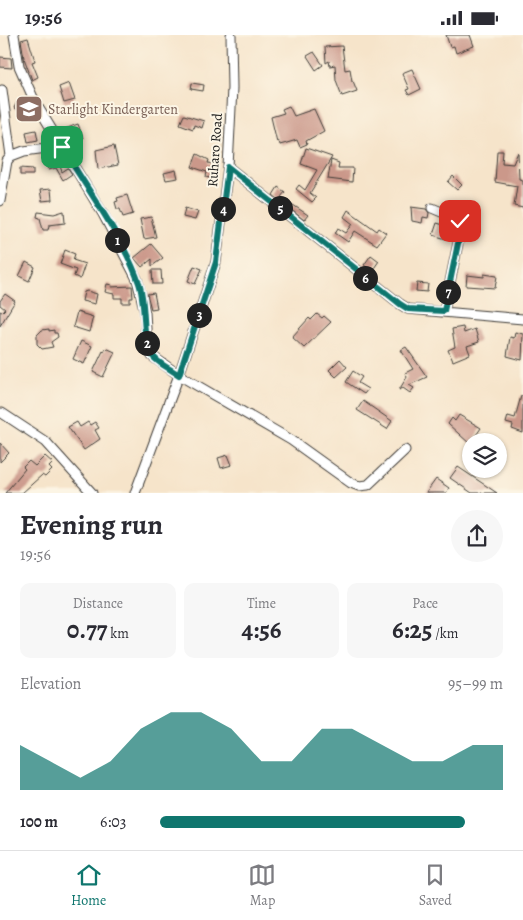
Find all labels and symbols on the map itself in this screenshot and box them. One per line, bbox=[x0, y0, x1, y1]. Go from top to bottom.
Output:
school or university icon: Starlight Kindergarten bbox=[14, 94, 44, 124]
place label: Starlight Kindergarten bbox=[48, 100, 178, 119]
street label: Ruharo Road bbox=[203, 112, 227, 187]
pin bbox=[41, 126, 83, 168]
pin: 5 bbox=[268, 195, 292, 221]
pin: 4 bbox=[210, 197, 236, 221]
pin bbox=[439, 200, 481, 242]
pin: 1 bbox=[104, 227, 130, 253]
pin: 6 bbox=[352, 265, 378, 291]
pin: 7 bbox=[436, 279, 460, 305]
pin: 3 bbox=[186, 303, 212, 327]
pin: 2 bbox=[134, 331, 160, 355]

